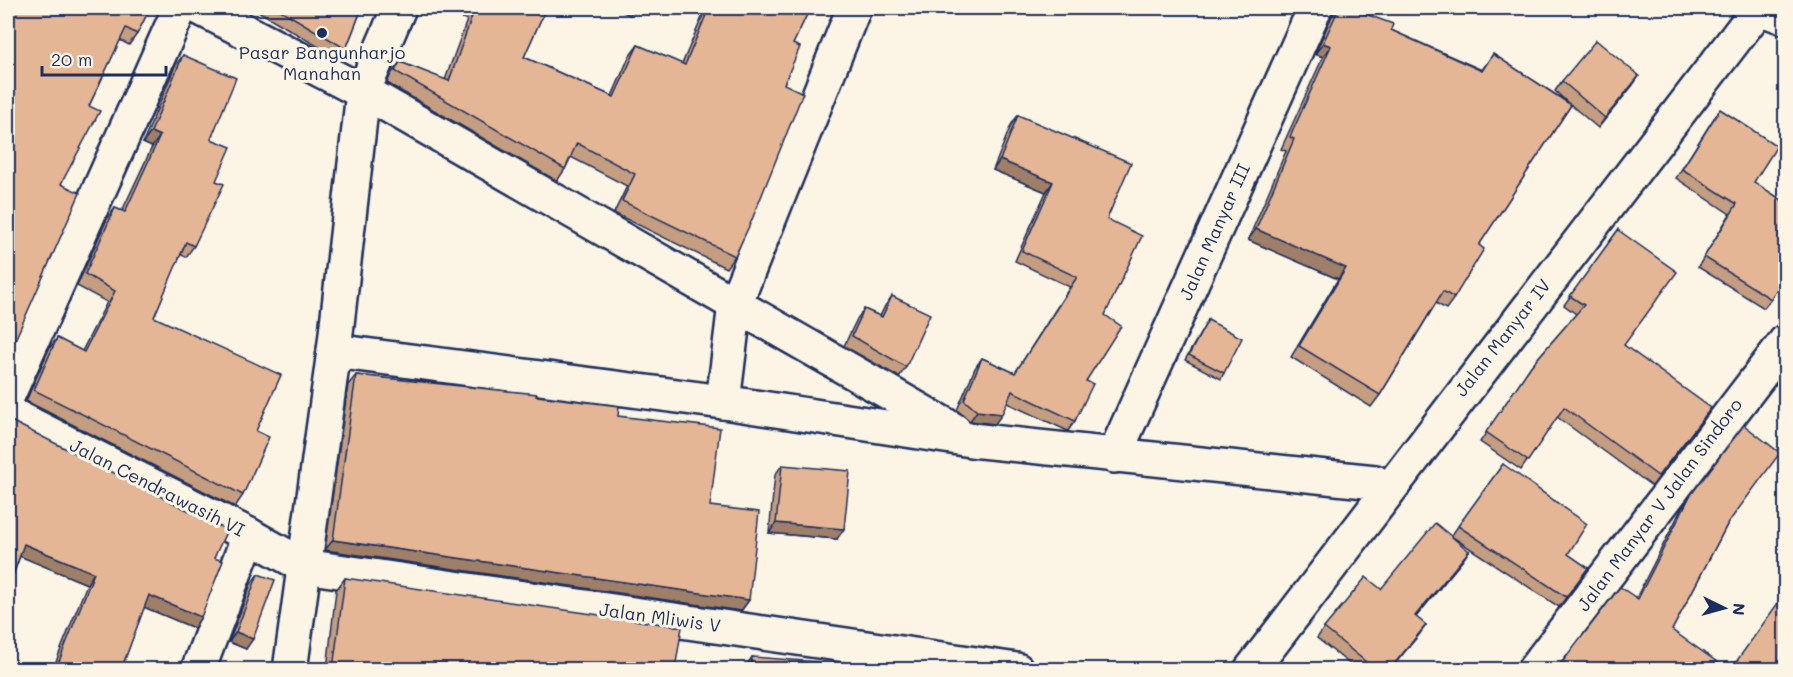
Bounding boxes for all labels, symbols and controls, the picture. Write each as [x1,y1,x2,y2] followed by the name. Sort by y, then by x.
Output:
[315,26,329,40] marker: Pasar Bangunharjo Manahan
[42,39,166,77] scale bar
[239,40,406,85] place label: Pasar Bangunharjo Manahan
[51,47,92,71] text: 20 m
[1173,159,1255,304] street label: Jalan Manyar III
[1449,274,1556,401] street label: Jalan Manyar IV
[1571,393,1747,616] street label: Jalan Manyar V Jalan Sindoro
[66,433,249,542] street label: Jalan Cendrawasih VI
[1694,578,1754,638] north arrow
[598,597,722,637] street label: Jalan Mliwis V
[1728,602,1750,616] text: N

